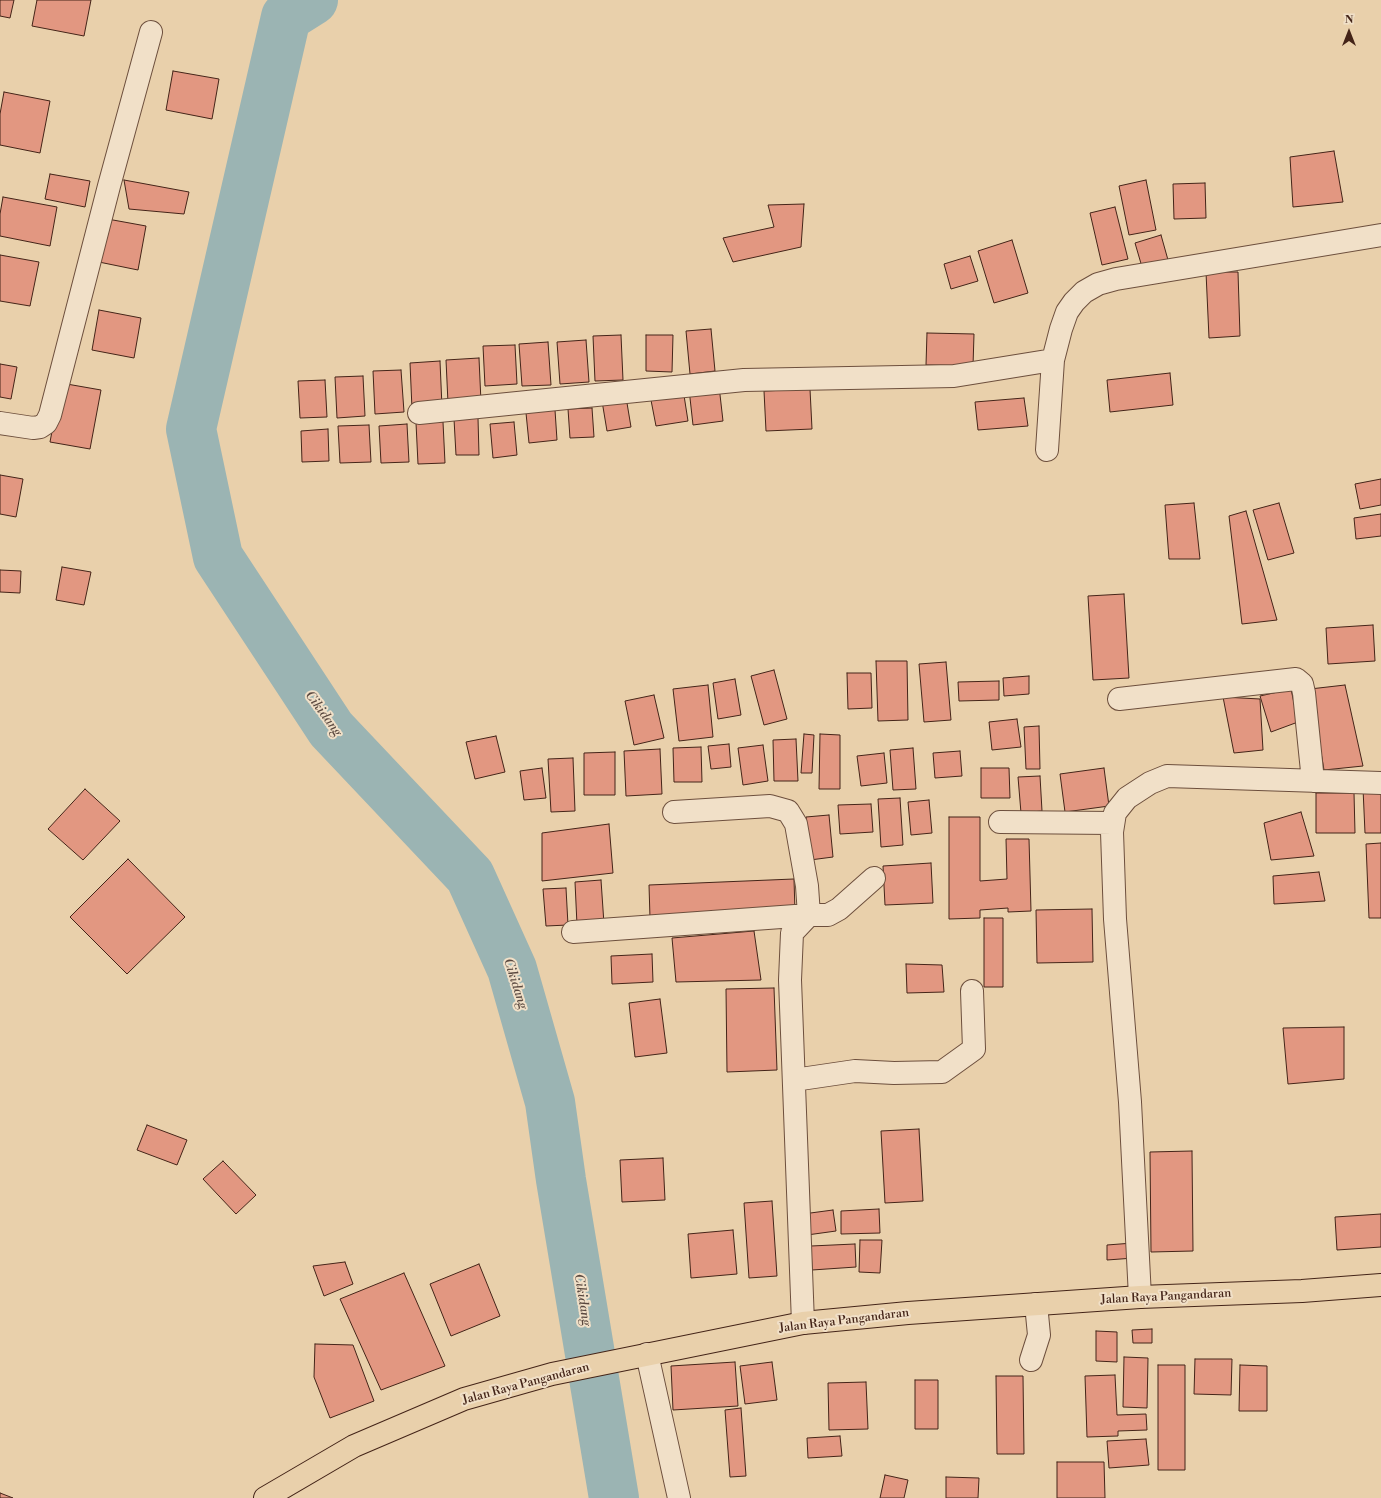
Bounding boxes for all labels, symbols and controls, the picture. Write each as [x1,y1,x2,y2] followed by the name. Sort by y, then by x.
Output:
[1329,12,1369,52] north arrow
[1345,13,1353,27] text: N
[301,688,345,740] water label: Cikidang
[499,957,531,1011] water label: Cikidang
[570,1273,594,1327] water label: Cikidang
[1100,1286,1232,1308] street label: Jalan Raya Pangandaran
[778,1306,910,1336] street label: Jalan Raya Pangandaran
[461,1360,591,1408] street label: Jalan Raya Pangandaran

